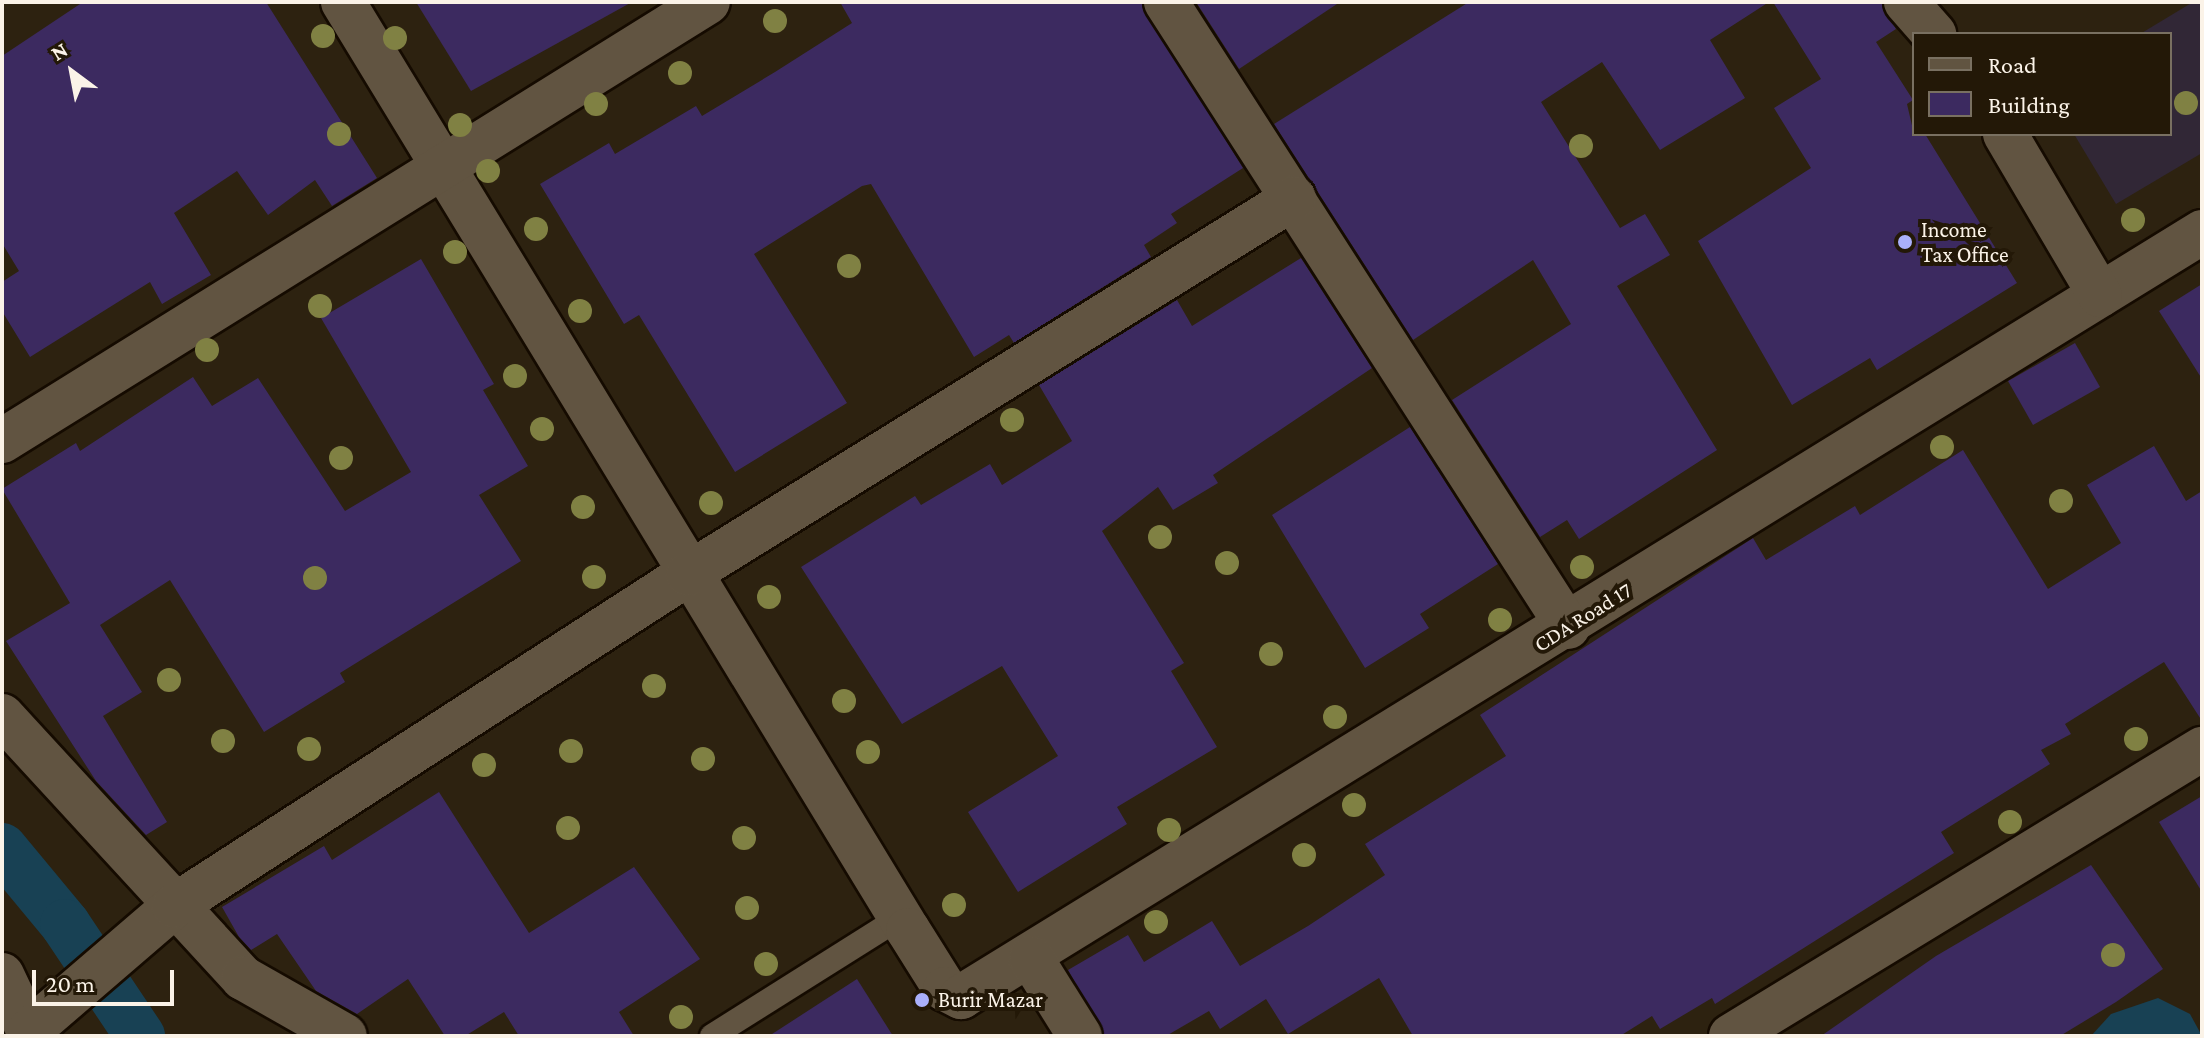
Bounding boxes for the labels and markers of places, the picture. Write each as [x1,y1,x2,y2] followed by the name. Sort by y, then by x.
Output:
[1921,216,2009,268] place label: Income Tax Office
[1896,233,1914,251] marker: Income Tax Office
[938,987,1043,1013] place label: Burir Mazar
[913,991,931,1009] marker: Burir Mazar

